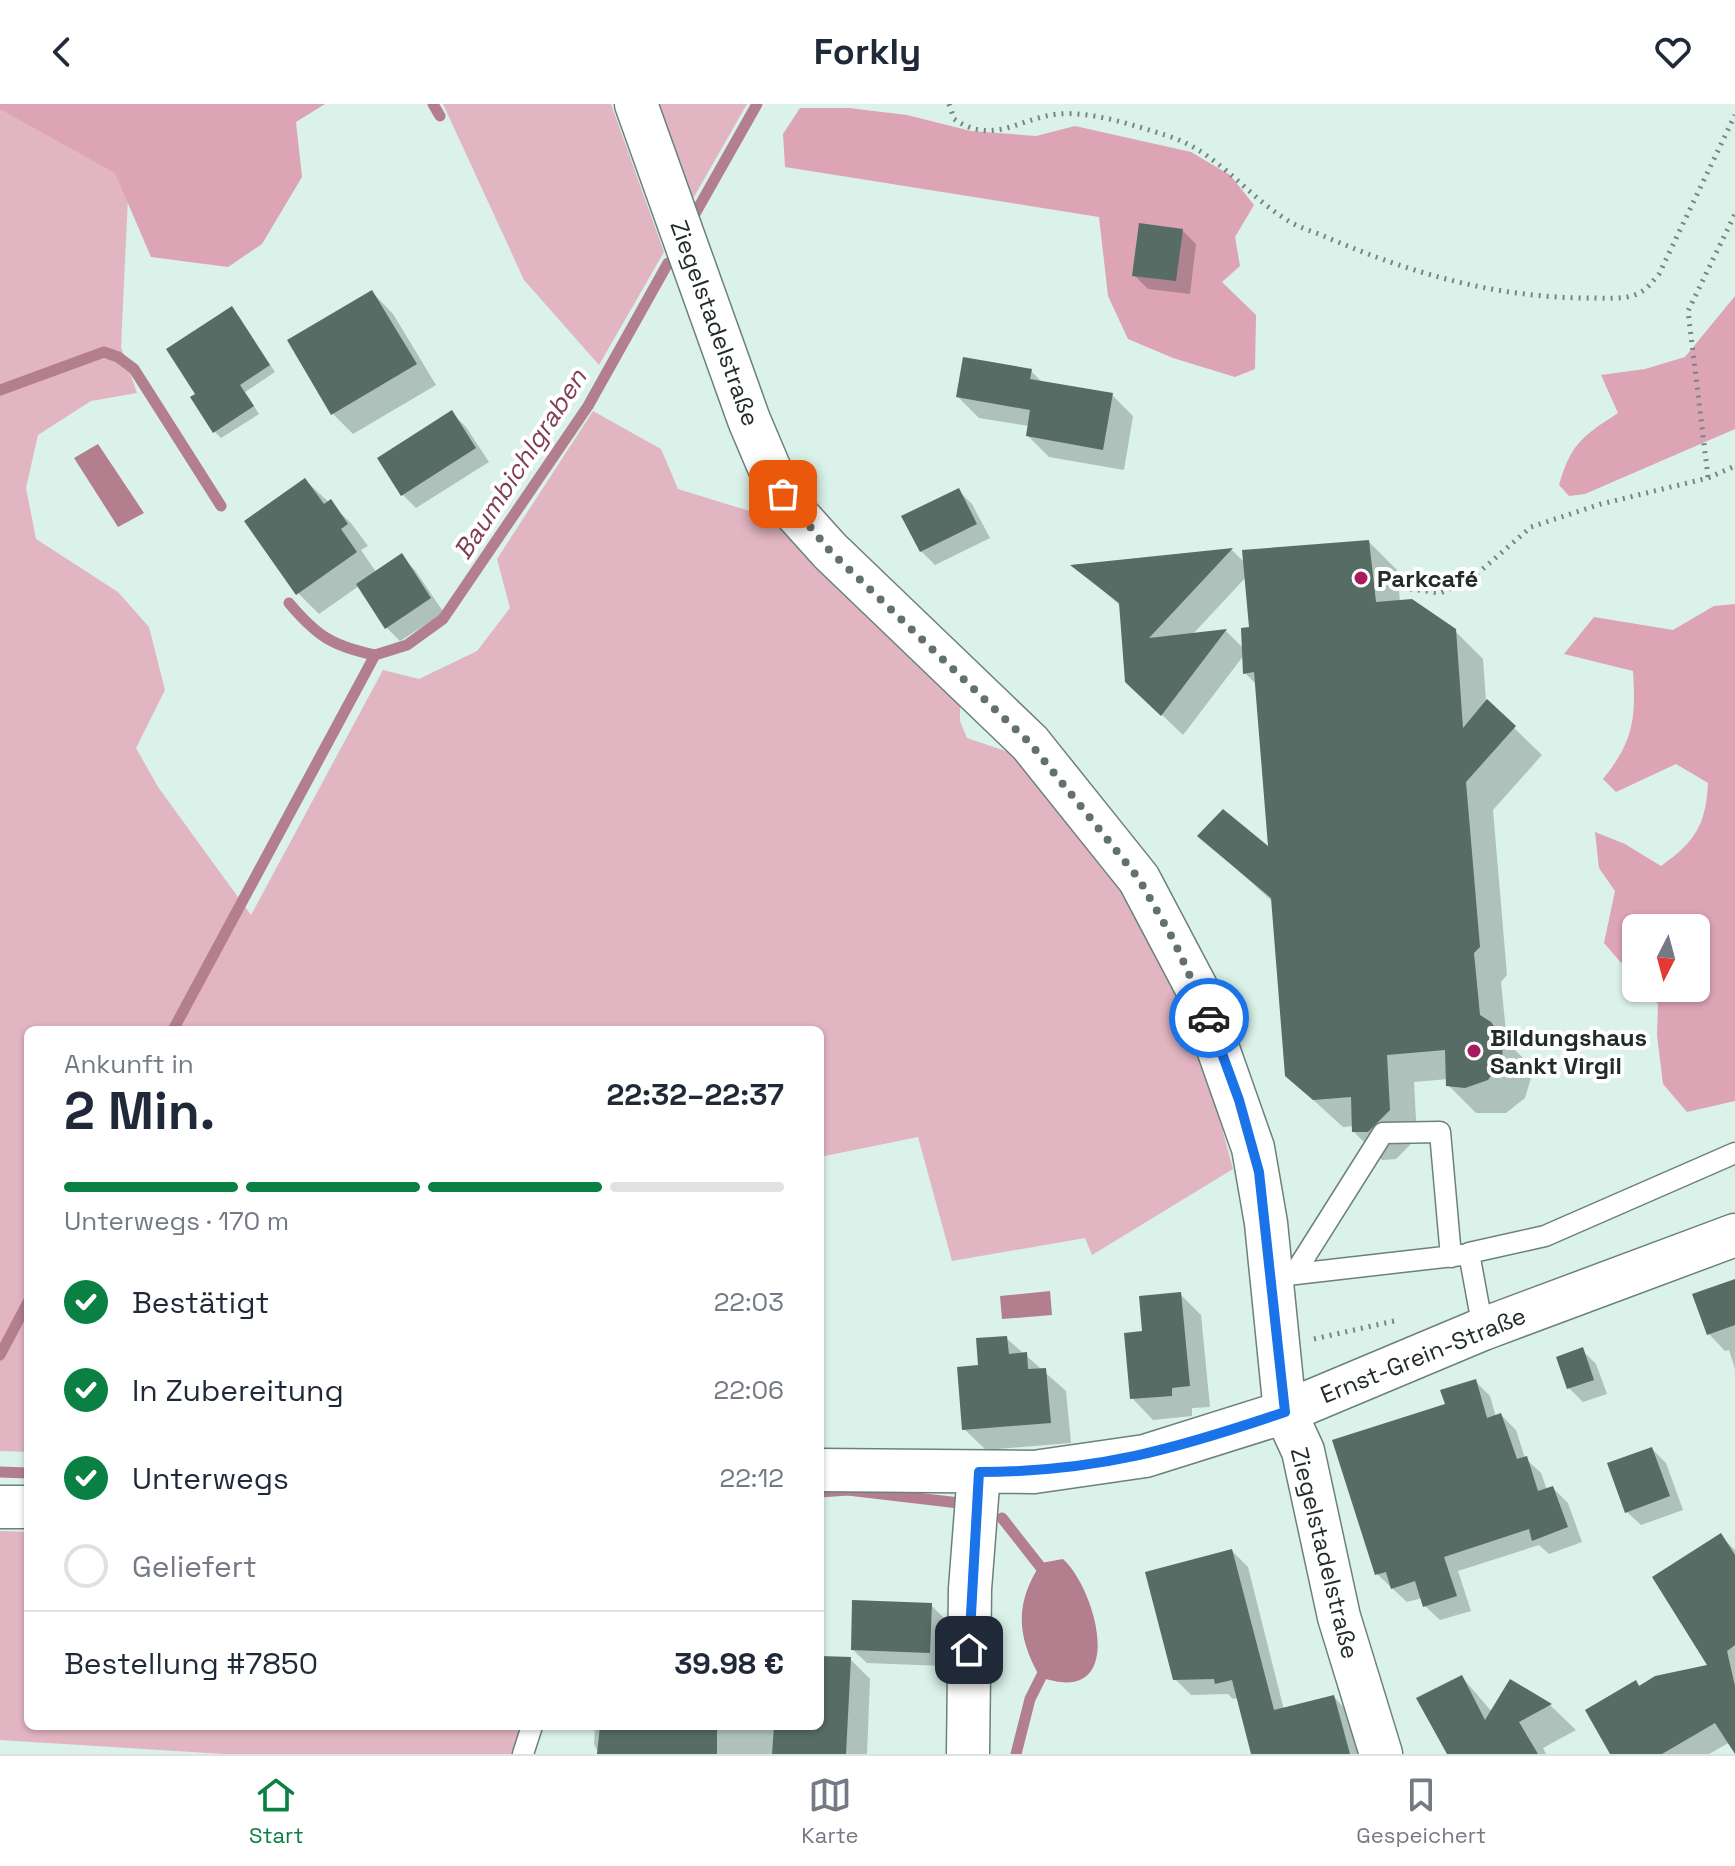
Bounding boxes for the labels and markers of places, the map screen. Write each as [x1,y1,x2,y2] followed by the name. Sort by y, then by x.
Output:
[749,460,817,528] pin
[1377,563,1478,594] place label: Parkcafé
[1352,569,1370,587] marker: Parkcafé
[1490,1022,1647,1081] place label: Bildungshaus Sankt Virgil
[1465,1042,1483,1060] marker: Bildungshaus Sankt Virgil
[935,1616,1003,1684] pin

